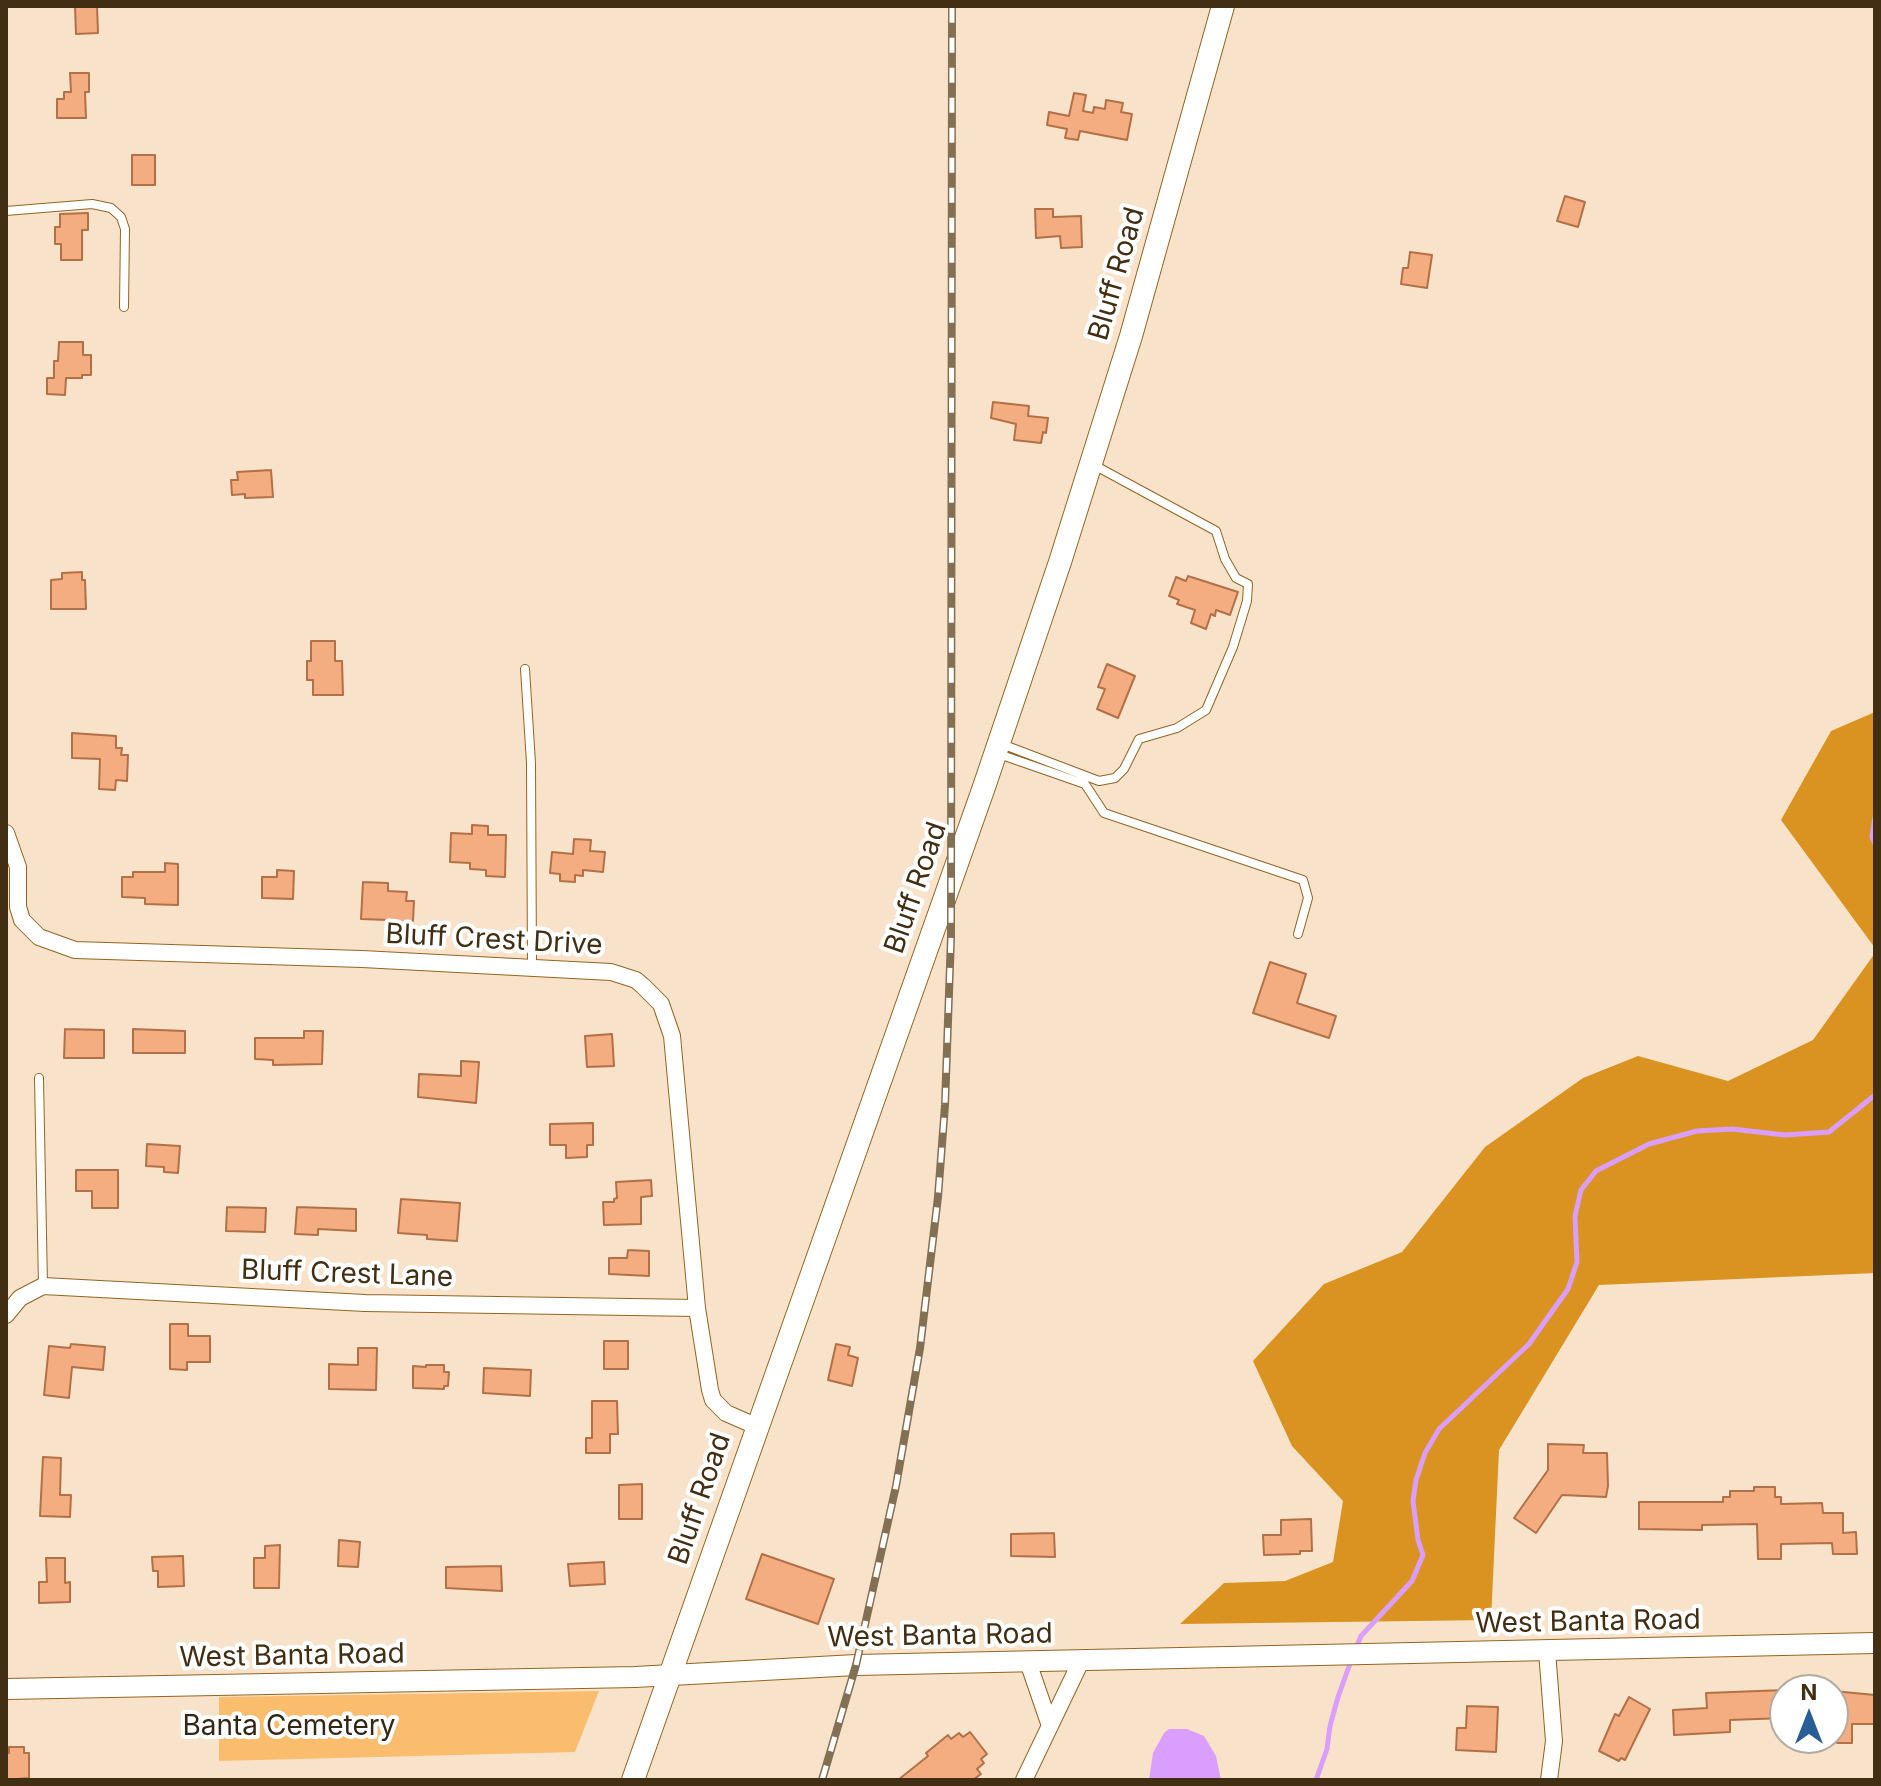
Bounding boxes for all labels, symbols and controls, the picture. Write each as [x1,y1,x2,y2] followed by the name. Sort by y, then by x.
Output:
[1082,204,1152,344] street label: Bluff Road
[878,818,954,958] street label: Bluff Road
[385,918,603,962] street label: Bluff Crest Drive
[240,1254,454,1294] street label: Bluff Crest Lane
[662,1429,738,1569] street label: Bluff Road
[1475,1603,1701,1641] street label: West Banta Road
[827,1617,1053,1655] street label: West Banta Road
[179,1637,405,1675] street label: West Banta Road
[1769,1674,1849,1754] north arrow
[1801,1679,1817,1705] text: N
[182,1710,396,1744] park label: Banta Cemetery

